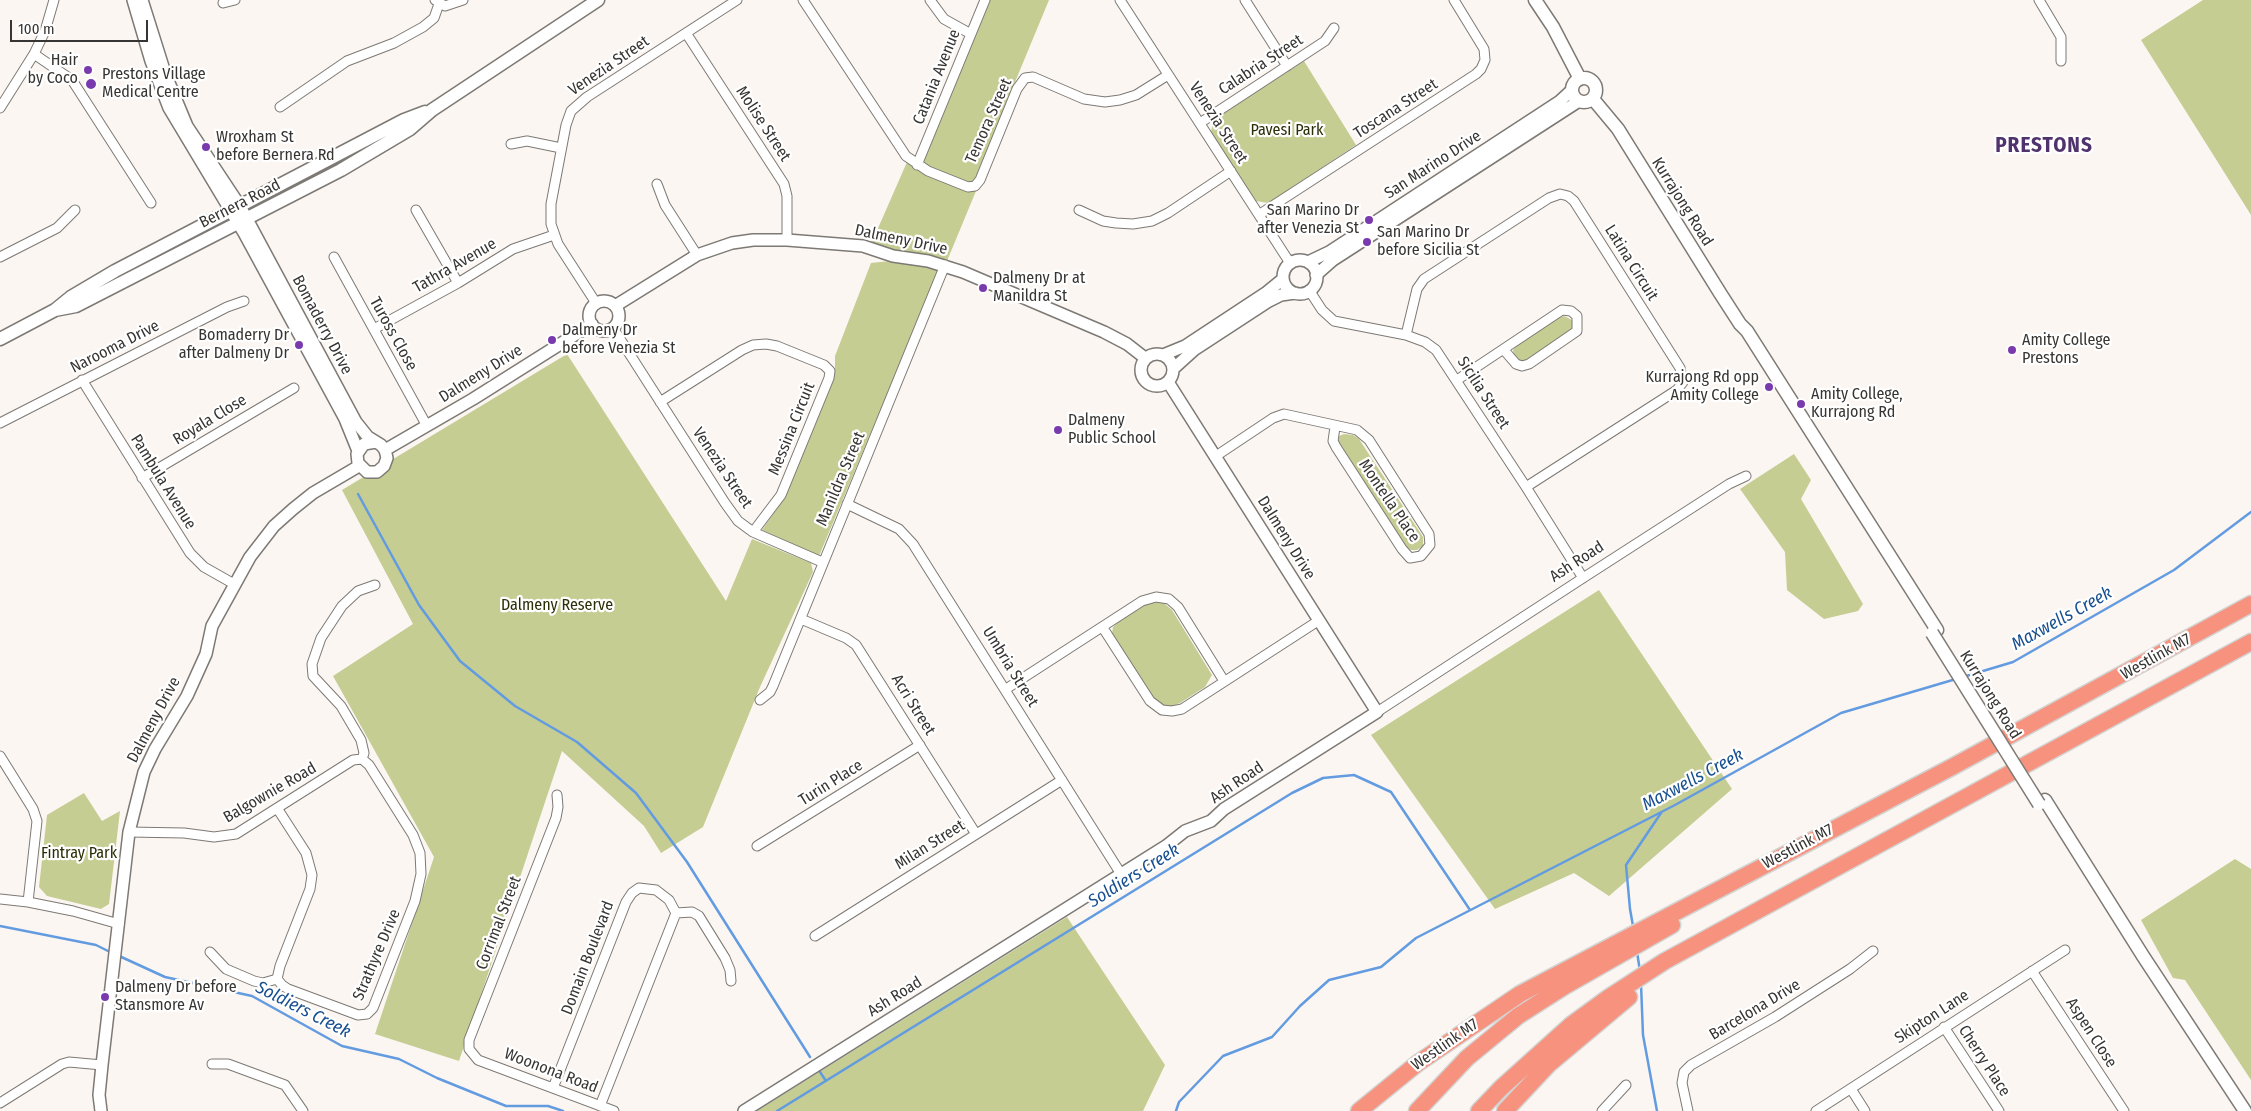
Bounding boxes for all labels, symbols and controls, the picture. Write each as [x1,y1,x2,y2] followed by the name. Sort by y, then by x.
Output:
[12,10,150,42] scale bar
[18,20,55,38] text: 100 m
[909,27,965,127] street label: Catania Avenue
[1215,31,1307,99] street label: Calabria Street
[565,32,653,100] street label: Venezia Street
[27,51,78,89] place label: Hair by Coco
[82,64,94,76] marker: Hair by Coco
[102,65,206,103] place label: Prestons Village Medical Centre
[962,75,1016,167] street label: Temora Street
[1351,75,1441,143] street label: Toscana Street
[84,77,98,91] marker: Prestons Village Medical Centre
[1185,79,1251,167] street label: Venezia Street
[732,83,794,165] street label: Molise Street
[1250,121,1324,141] park label: Pavesi Park
[1381,127,1485,203] street label: San Marino Drive
[216,128,335,166] place label: Wroxham St before Bernera Rd
[1994,133,2094,159] district label: PRESTONS
[200,141,212,153] marker: Wroxham St before Bernera Rd
[1647,154,1717,250] street label: Kurrajong Road
[196,175,284,233] street label: Bernera Road
[1257,201,1359,239] place label: San Marino Dr after Venezia St
[1363,214,1375,226] marker: San Marino Dr after Venezia St
[853,221,949,259] street label: Dalmeny Drive
[1600,222,1662,304] street label: Latina Circuit
[1377,223,1479,261] place label: San Marino Dr before Sicilia St
[410,234,500,298] street label: Tathra Avenue
[1361,236,1373,248] marker: San Marino Dr before Sicilia St
[993,269,1085,307] place label: Dalmeny Dr at Manildra St
[288,272,356,378] street label: Bomaderry Drive
[977,282,989,294] marker: Dalmeny Dr at Manildra St
[365,294,421,374] street label: Tuross Close
[67,316,163,378] street label: Narooma Drive
[562,321,675,359] place label: Dalmeny Dr before Venezia St
[179,326,289,364] place label: Bomaderry Dr after Dalmeny Dr
[2022,331,2110,369] place label: Amity College Prestons
[546,334,558,346] marker: Dalmeny Dr before Venezia St
[293,339,305,351] marker: Bomaderry Dr after Dalmeny Dr
[436,341,526,407] street label: Dalmeny Drive
[2006,344,2018,356] marker: Amity College Prestons
[1453,353,1513,433] street label: Sicilia Street
[1646,368,1759,406] place label: Kurrajong Rd opp Amity College
[765,380,819,478] street label: Messina Circuit
[1763,381,1775,393] marker: Kurrajong Rd opp Amity College
[1811,385,1903,423] place label: Amity College, Kurrajong Rd
[170,391,250,449] street label: Royala Close
[1795,398,1807,410] marker: Amity College, Kurrajong Rd
[1068,411,1156,449] place label: Dalmeny Public School
[688,424,756,512] street label: Venezia Street
[1052,424,1064,436] marker: Dalmeny Public School
[813,429,869,529] street label: Manildra Street
[126,431,200,533] street label: Pambula Avenue
[1354,456,1424,546] street label: Montella Place
[1253,493,1319,583] street label: Dalmeny Drive
[1546,537,1608,587] street label: Ash Road
[2008,582,2116,656] water label: Maxwells Creek
[501,596,613,616] park label: Dalmeny Reserve
[978,623,1042,711] street label: Umbria Street
[2118,630,2194,684] street label: Westlink M7
[1955,647,2025,743] street label: Kurrajong Road
[887,671,939,739] street label: Acri Street
[123,674,185,766] street label: Dalmeny Drive
[1639,744,1747,816] water label: Maxwells Creek
[796,756,866,810] street label: Turin Place
[1207,758,1267,808] street label: Ash Road
[220,759,320,827] street label: Balgownie Road
[891,816,969,874] street label: Milan Street
[1759,820,1837,874] street label: Westlink M7
[1084,839,1184,913] water label: Soldiers Creek
[41,844,117,864] park label: Fintray Park
[472,873,526,973] street label: Corrimal Street
[558,899,618,1017] street label: Domain Boulevard
[349,906,405,1004] street label: Strathyre Drive
[864,973,926,1021] street label: Ash Road
[1706,975,1804,1045] street label: Barcelona Drive
[252,977,354,1043] water label: Soldiers Creek
[115,978,237,1016] place label: Dalmeny Dr before Stansmore Av
[1891,986,1973,1048] street label: Skipton Lane
[99,991,111,1003] marker: Dalmeny Dr before Stansmore Av
[2061,995,2121,1071] street label: Aspen Close
[1408,1015,1482,1075] street label: Westlink M7
[1954,1022,2014,1100] street label: Cherry Place
[501,1044,601,1098] street label: Woonona Road

